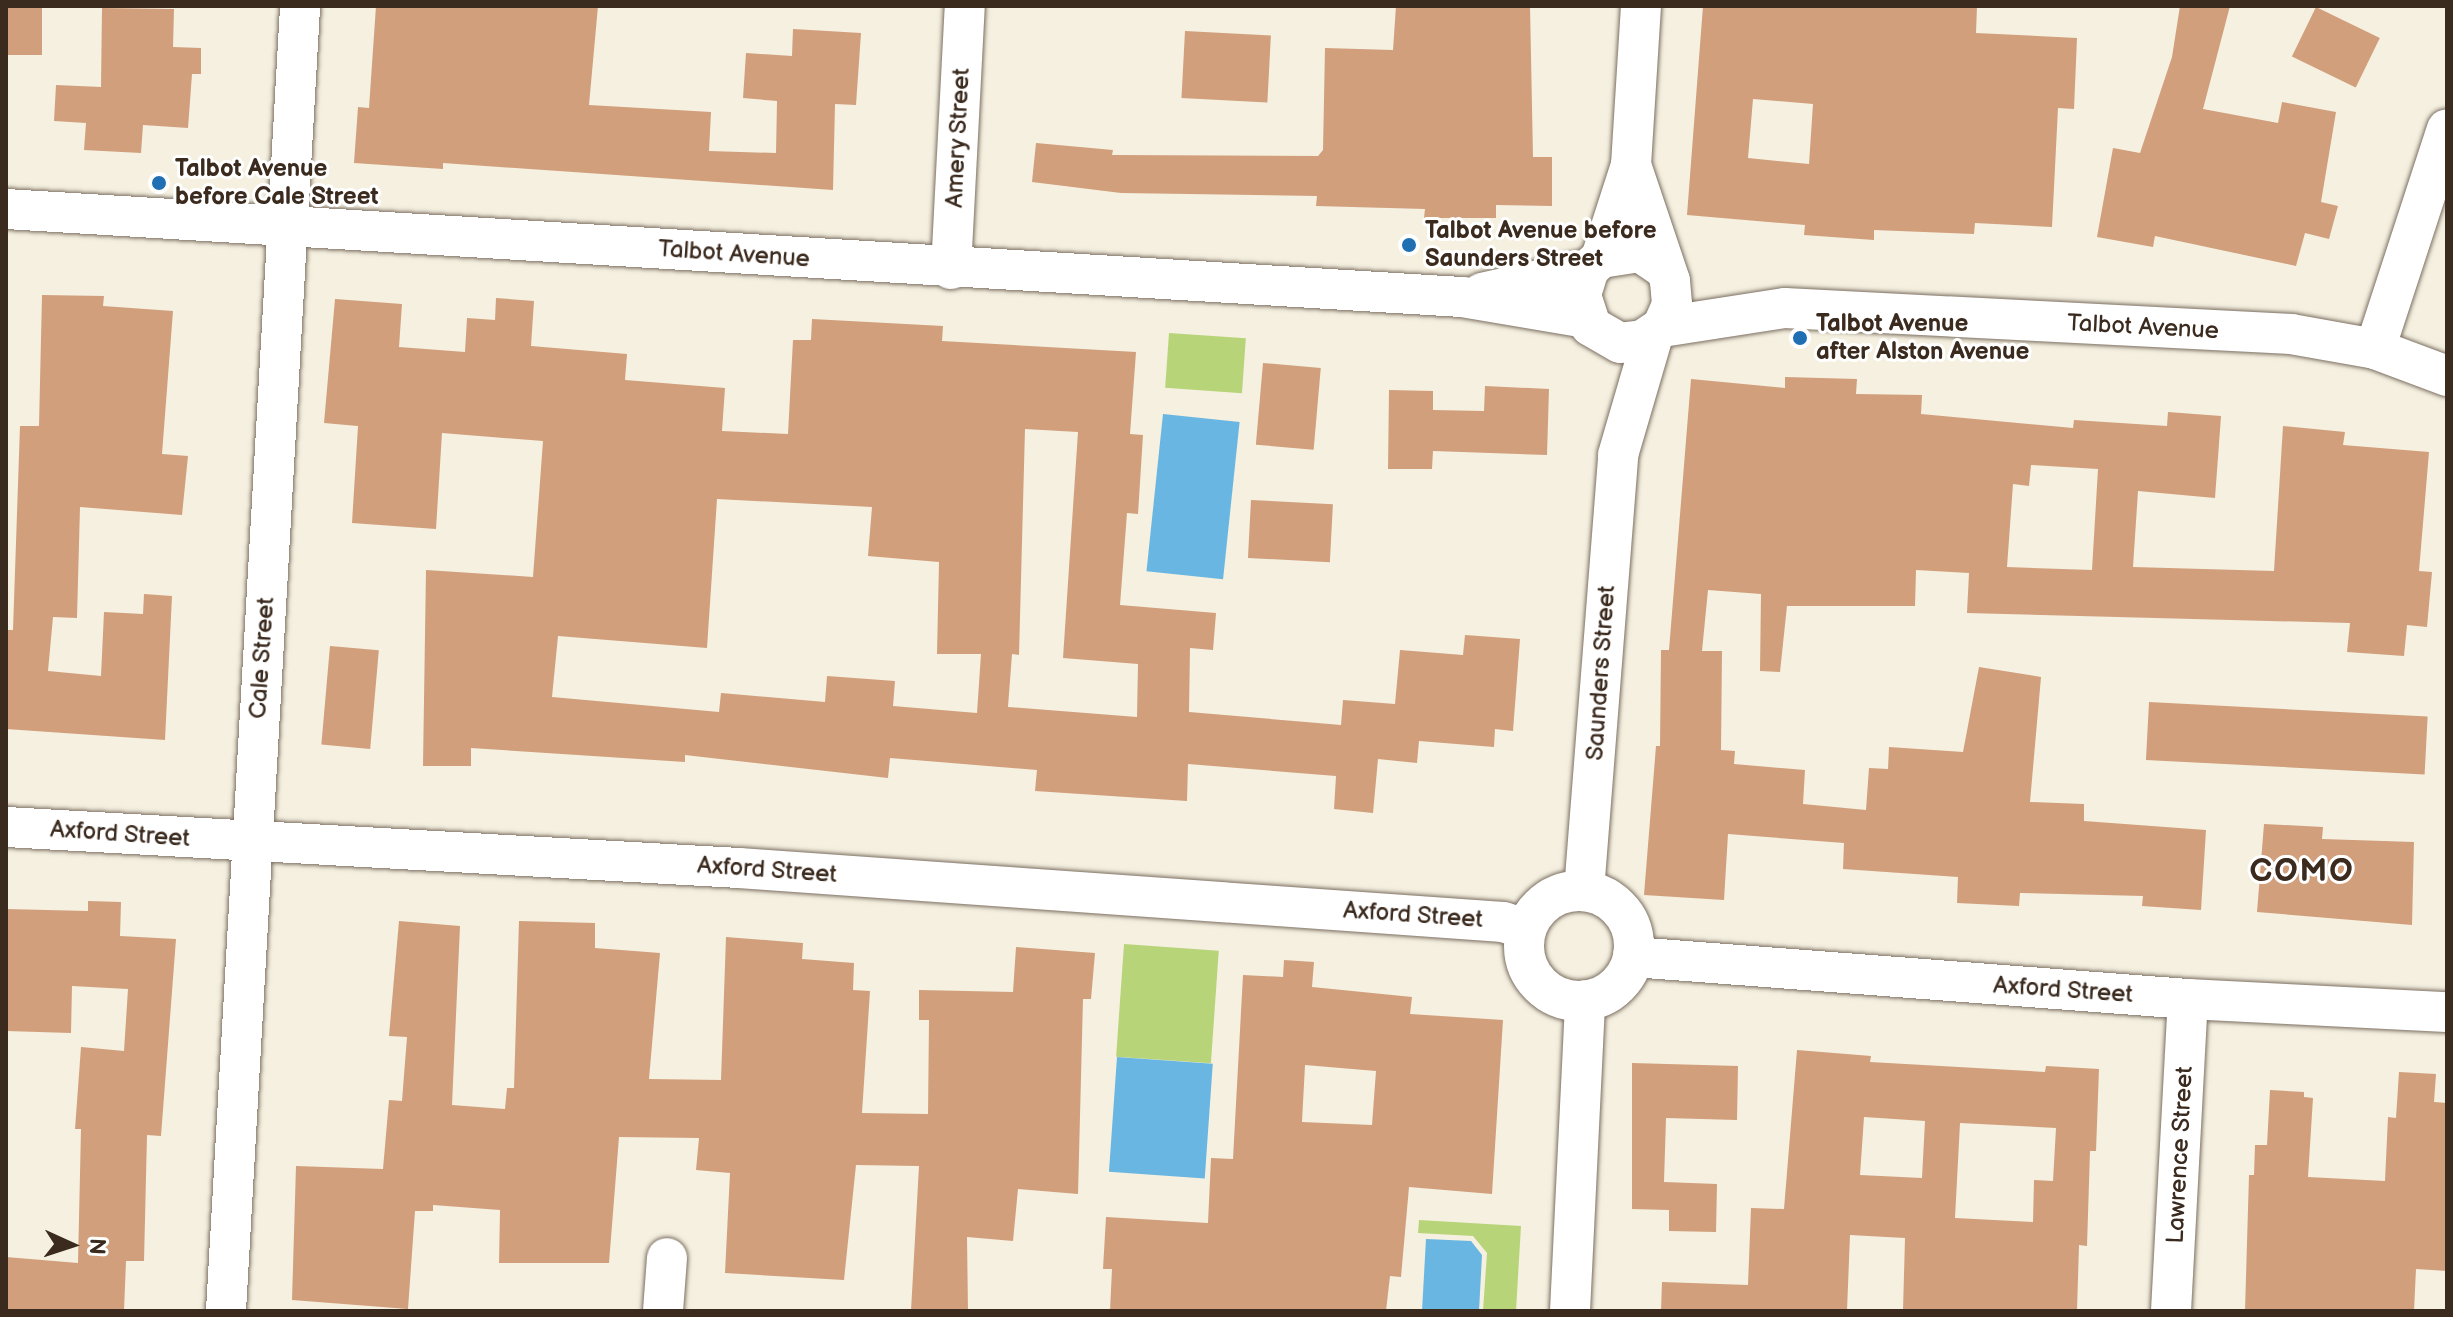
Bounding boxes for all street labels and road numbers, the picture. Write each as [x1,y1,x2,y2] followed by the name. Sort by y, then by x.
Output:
[940,66,976,210] street label: Amery Street
[657,234,811,274] street label: Talbot Avenue
[2066,309,2220,345] street label: Talbot Avenue
[1580,584,1622,762] street label: Saunders Street
[243,596,281,720] street label: Cale Street
[49,815,191,853] street label: Axford Street
[696,851,838,889] street label: Axford Street
[1342,896,1484,934] street label: Axford Street
[1992,971,2134,1009] street label: Axford Street
[2161,1065,2199,1245] street label: Lawrence Street

